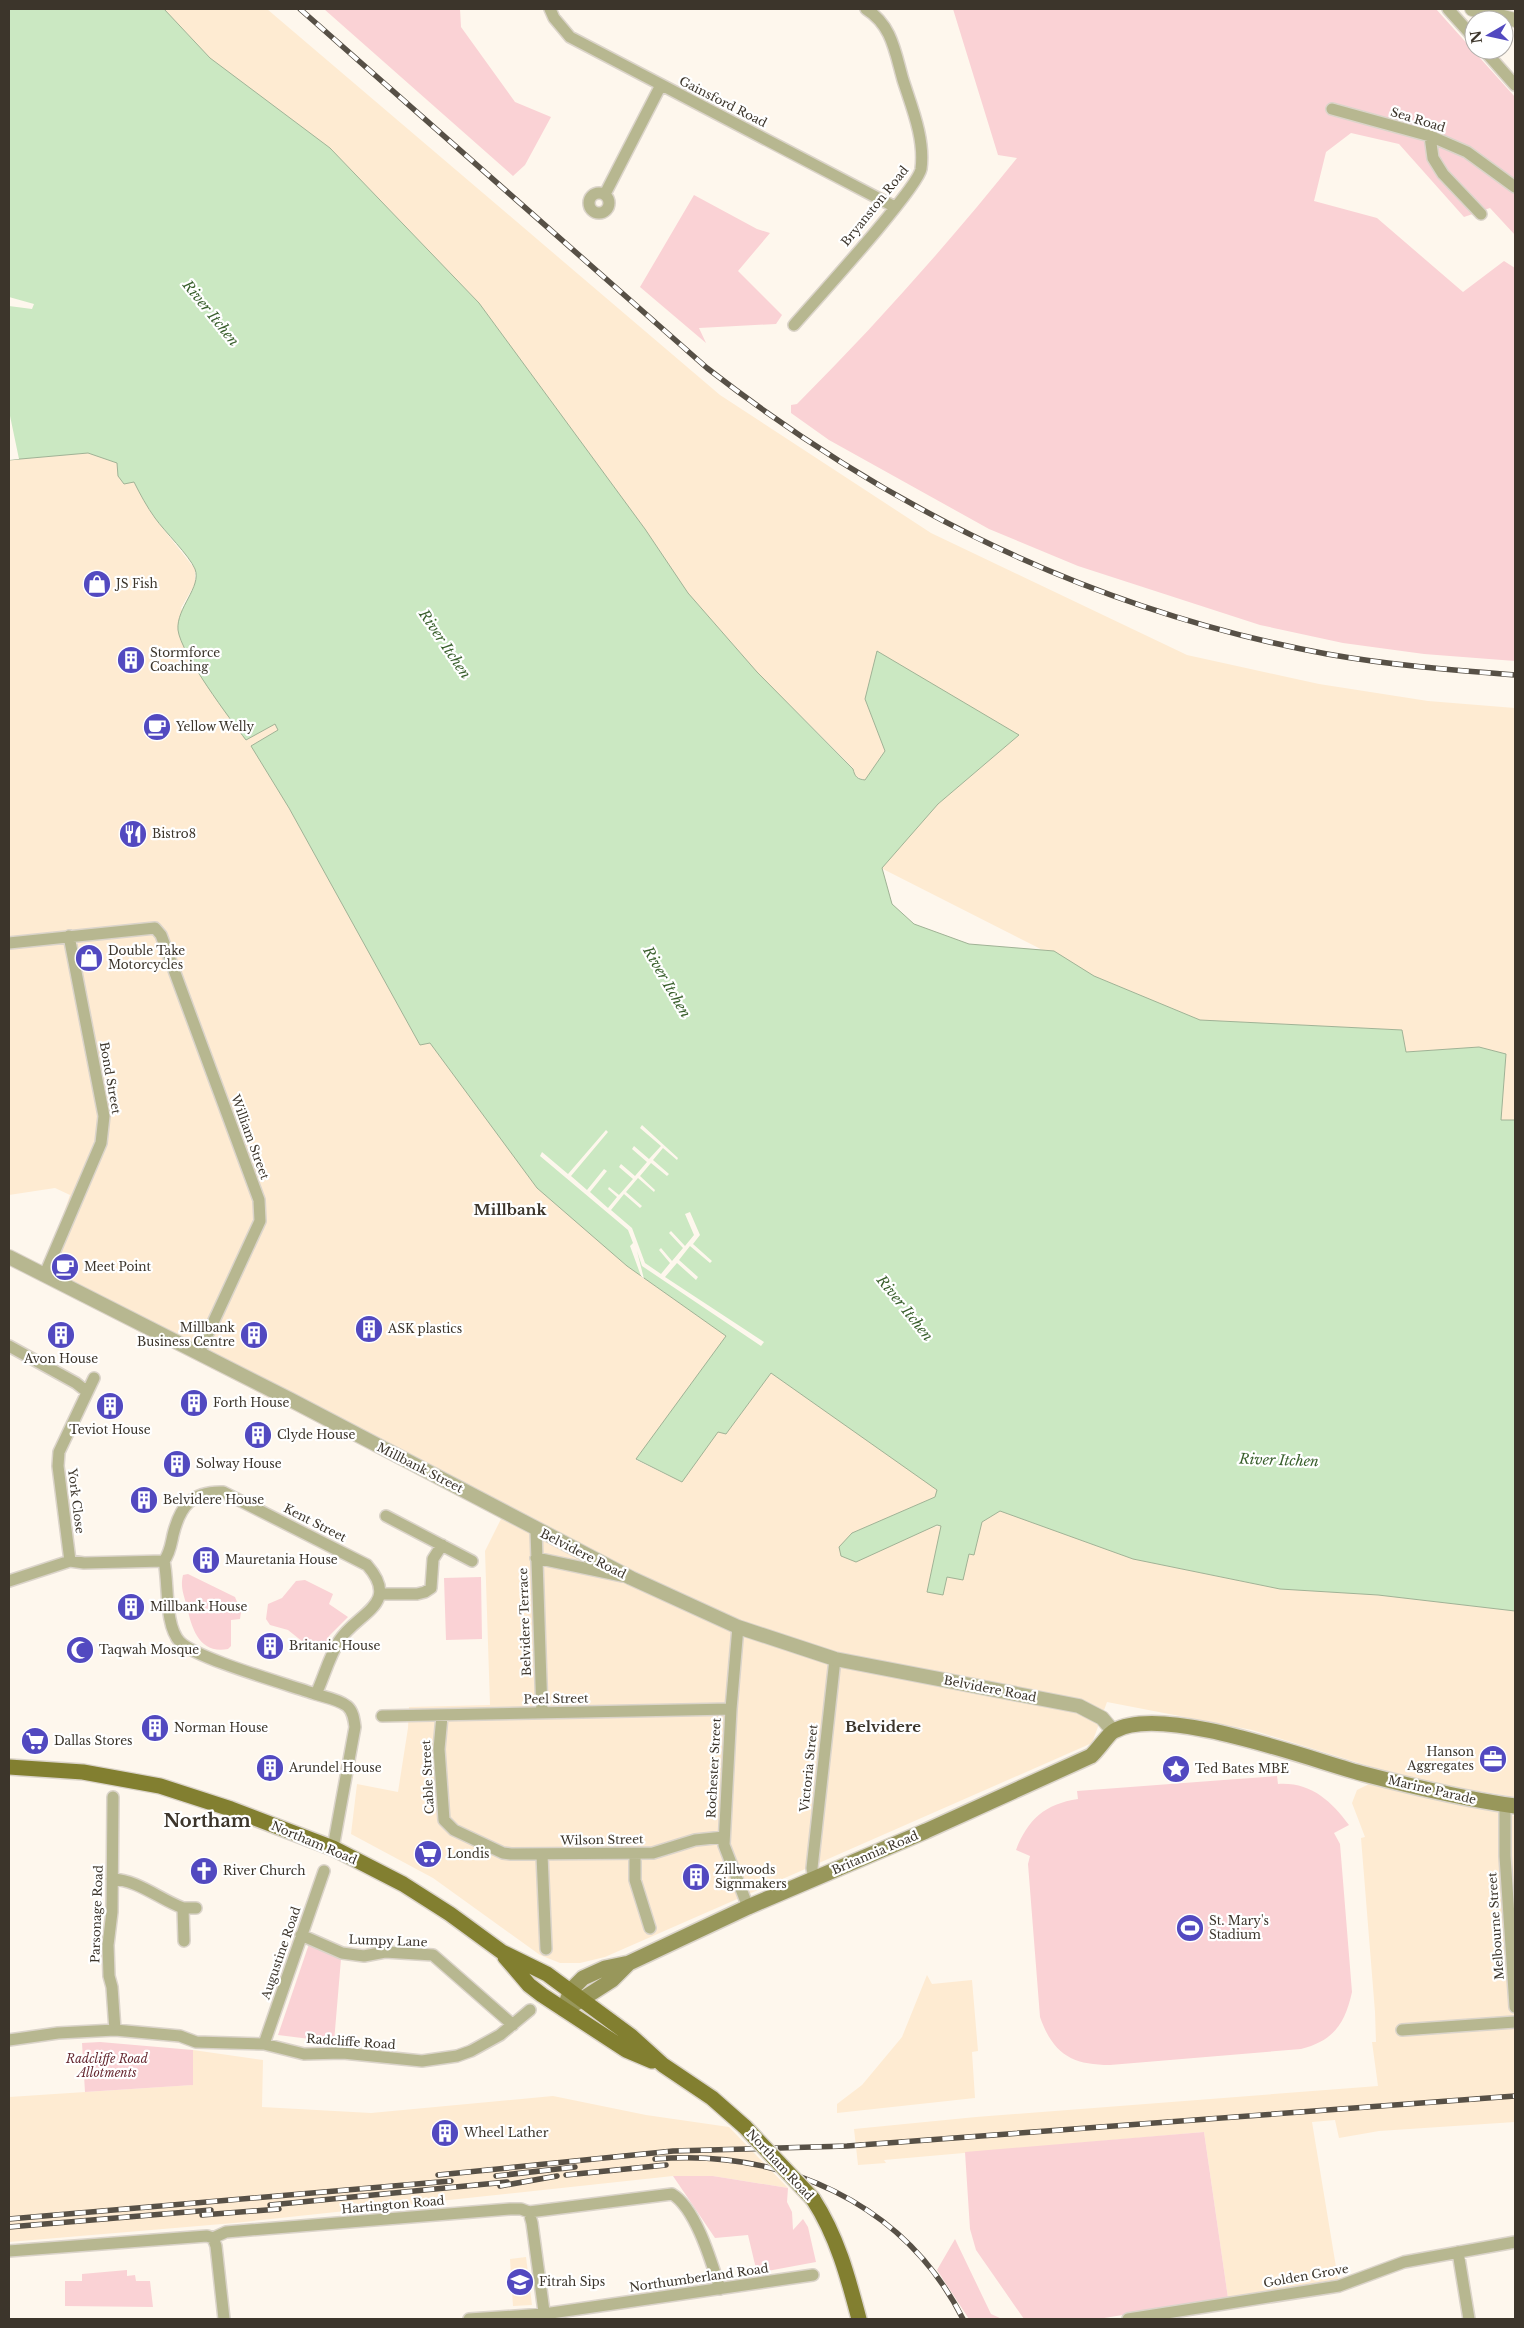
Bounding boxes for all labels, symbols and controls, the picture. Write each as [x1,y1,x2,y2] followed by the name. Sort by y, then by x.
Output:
[1464,10,1514,60] north arrow
[1466,29,1486,45] text: N
[677,73,770,130] street label: Gainsford Road
[1389,104,1447,135] street label: Sea Road
[838,163,912,249] street label: Bryanston Road
[178,276,243,350] water label: River Itchen
[82,569,112,599] shop icon: JS Fish
[114,576,158,591] place label: JS Fish
[415,605,475,682] water label: River Itchen
[116,645,146,675] building icon: Stormforce Coaching
[150,645,220,674] place label: Stormforce Coaching
[142,712,172,742] cafe icon: Yellow Welly
[175,719,255,734] place label: Yellow Welly
[118,819,148,849] restaurant icon: Bistro8
[152,826,196,841] place label: Bistro8
[639,942,695,1021] water label: River Itchen
[74,943,104,973] shop icon: Double Take Motorcycles
[108,943,185,972] place label: Double Take Motorcycles
[97,1041,124,1116] street label: Bond Street
[228,1091,273,1182] street label: William Street
[474,1200,547,1219] district label: Millbank
[50,1252,80,1282] cafe icon: Meet Point
[84,1259,152,1274] place label: Meet Point
[872,1271,937,1345] water label: River Itchen
[354,1314,384,1344] building icon: ASK plastics
[46,1320,76,1350] building icon: Avon House
[137,1320,236,1349] place label: Millbank Business Centre
[239,1320,269,1350] building icon: Millbank Business Centre
[387,1321,462,1336] place label: ASK plastics
[23,1351,98,1366] place label: Avon House
[179,1388,209,1418] building icon: Forth House
[95,1391,125,1421] building icon: Teviot House
[213,1395,289,1410] place label: Forth House
[243,1420,273,1450] building icon: Clyde House
[69,1422,151,1437] place label: Teviot House
[277,1427,355,1442] place label: Clyde House
[375,1439,466,1496] street label: Millbank Street
[162,1449,192,1479] building icon: Solway House
[1238,1450,1319,1470] water label: River Itchen
[196,1456,282,1471] place label: Solway House
[65,1467,88,1534] street label: York Close
[129,1485,159,1515] building icon: Belvidere House
[163,1492,264,1507] place label: Belvidere House
[281,1500,349,1545] street label: Kent Street
[538,1525,629,1582] street label: Belvidere Road
[191,1545,221,1575] building icon: Mauretania House
[225,1552,338,1567] place label: Mauretania House
[515,1567,534,1676] street label: Belvidere Terrace
[116,1592,146,1622] building icon: Millbank House
[150,1599,248,1614] place label: Millbank House
[255,1631,285,1661] building icon: Britanic House
[65,1635,95,1665] mosque icon: Taqwah Mosque
[289,1638,381,1653] place label: Britanic House
[99,1642,199,1657] place label: Taqwah Mosque
[942,1672,1038,1705] street label: Belvidere Road
[523,1690,589,1707] street label: Peel Street
[140,1713,170,1743] building icon: Norman House
[703,1717,724,1819] street label: Rochester Street
[845,1717,921,1736] district label: Belvidere
[174,1720,268,1735] place label: Norman House
[796,1723,821,1814] street label: Victoria Street
[20,1726,50,1756] supermarket icon: Dallas Stores
[54,1733,133,1748] place label: Dallas Stores
[418,1739,437,1815] street label: Cable Street
[1406,1744,1474,1773] place label: Hanson Aggregates
[1478,1744,1508,1774] office icon: Hanson Aggregates
[255,1753,285,1783] building icon: Arundel House
[1161,1754,1191,1784] place icon: Ted Bates MBE
[288,1760,382,1775] place label: Arundel House
[1195,1761,1289,1776] place label: Ted Bates MBE
[1386,1772,1478,1807] street label: Marine Parade
[163,1810,251,1832] district label: Northam
[269,1818,359,1867] street label: Northam Road
[829,1828,920,1878] street label: Britannia Road
[559,1831,644,1848] street label: Wilson Street
[413,1839,443,1869] supermarket icon: Londis
[447,1846,489,1861] place label: Londis
[189,1856,219,1886] church icon: River Church
[681,1862,711,1892] building icon: Zillwoods Signmakers
[715,1862,787,1891] place label: Zillwoods Signmakers
[223,1863,305,1878] place label: River Church
[87,1865,106,1963] street label: Parsonage Road
[1484,1871,1507,1980] street label: Melbourne Street
[257,1905,303,2002] street label: Augustine Road
[1175,1913,1205,1943] sports icon: St. Mary's Stadium
[1209,1913,1269,1942] place label: St. Mary's Stadium
[348,1932,428,1949] street label: Lumpy Lane
[306,2031,396,2052] street label: Radcliffe Road
[65,2051,149,2080] park label: Radcliffe Road Allotments
[430,2118,460,2148] building icon: Wheel Lather
[463,2125,549,2140] place label: Wheel Lather
[744,2126,817,2203] street label: Northam Road
[341,2193,445,2216] street label: Hartington Road
[628,2260,770,2295] street label: Northumberland Road
[1262,2261,1350,2290] street label: Golden Grove
[505,2267,535,2297] school or university icon: Fitrah Sips
[539,2274,605,2289] place label: Fitrah Sips

